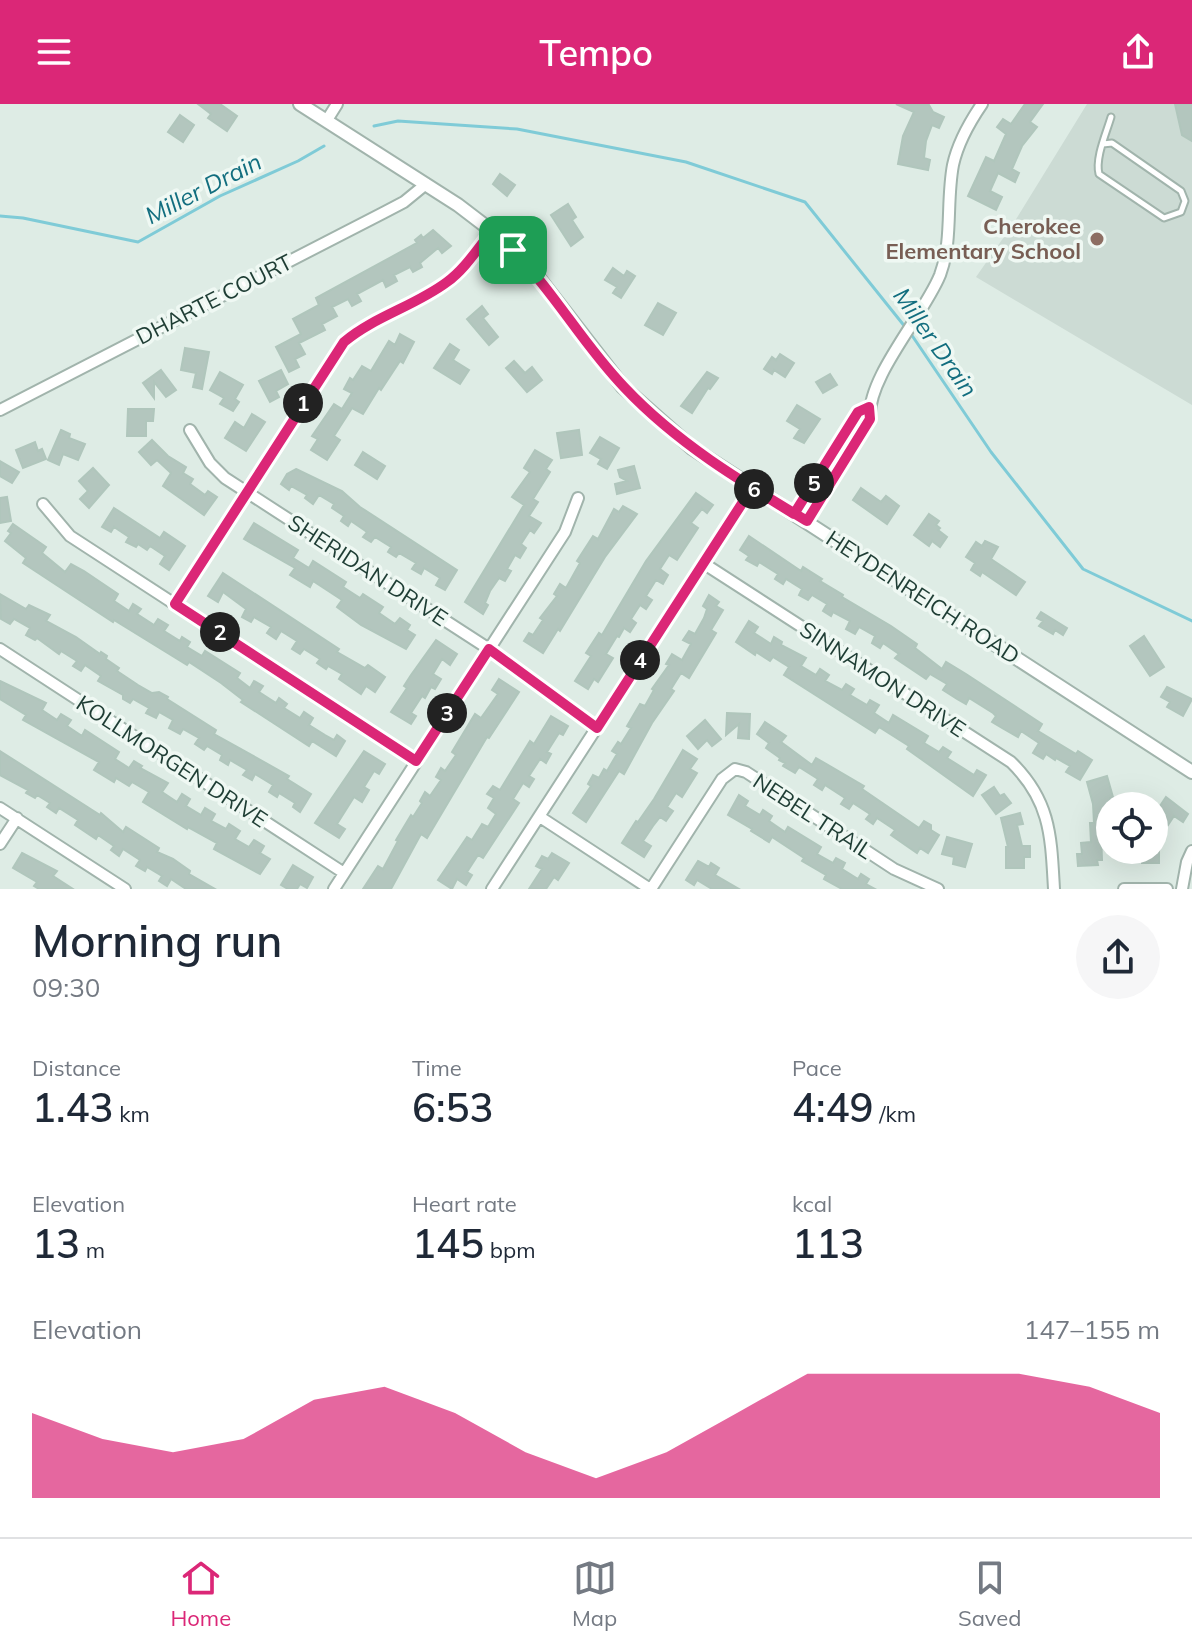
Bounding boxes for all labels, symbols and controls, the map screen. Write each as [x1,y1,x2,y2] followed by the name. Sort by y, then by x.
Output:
[32,30,76,74] icon: menu
[539,30,653,75] text: Tempo
[1116,30,1160,74] icon: share
[140,146,266,230] water label: Miller Drain
[885,212,1081,265] place label: Cherokee Elementary School
[479,216,547,284] pin
[491,228,535,272] icon: arrive
[1088,230,1106,248] marker: Cherokee Elementary School
[131,248,297,350] street label: DHARTE COURT
[887,282,985,402] water label: Miller Drain
[283,383,323,423] pin: 1
[296,389,310,417] text: 1
[794,463,834,503] pin: 5
[734,469,774,509] pin: 6
[807,469,821,497] text: 5
[747,475,761,503] text: 6
[283,508,453,632] street label: SHERIDAN DRIVE
[821,524,1025,670] street label: HEYDENREICH ROAD
[200,612,240,652] pin: 2
[795,615,971,743] street label: SINNAMON DRIVE
[213,618,227,646] text: 2
[620,640,660,680] pin: 4
[633,646,647,674] text: 4
[71,689,273,833] street label: KOLLMORGEN DRIVE
[427,693,467,733] pin: 3
[440,699,454,727] text: 3
[748,767,878,865] street label: NEBEL TRAIL
[1096,792,1168,864] map controls
[1096,792,1168,864] button: locate
[32,913,282,968] text: Morning run
[1076,915,1160,999] button: share
[32,971,100,1004] text: 09:30
[32,1054,121,1082] text: Distance
[412,1054,462,1082] text: Time
[792,1054,842,1082] text: Pace
[32,1082,113,1132] text: 1.43
[412,1082,493,1132] text: 6:53
[792,1082,873,1132] text: 4:49
[113,1100,150,1128] text: km
[873,1100,916,1128] text: /km
[32,1190,125,1218] text: Elevation
[412,1190,517,1218] text: Heart rate
[792,1190,832,1218] text: kcal
[32,1218,80,1268] text: 13
[412,1218,484,1268] text: 145
[792,1218,864,1268] text: 113
[80,1236,105,1264] text: m
[484,1236,535,1264] text: bpm
[32,1313,142,1346] text: Elevation
[1024,1313,1160,1346] text: 147–155 m
[170,1556,231,1632] tab: Home
[572,1556,617,1632] tab: Map
[958,1556,1022,1632] tab: Saved

